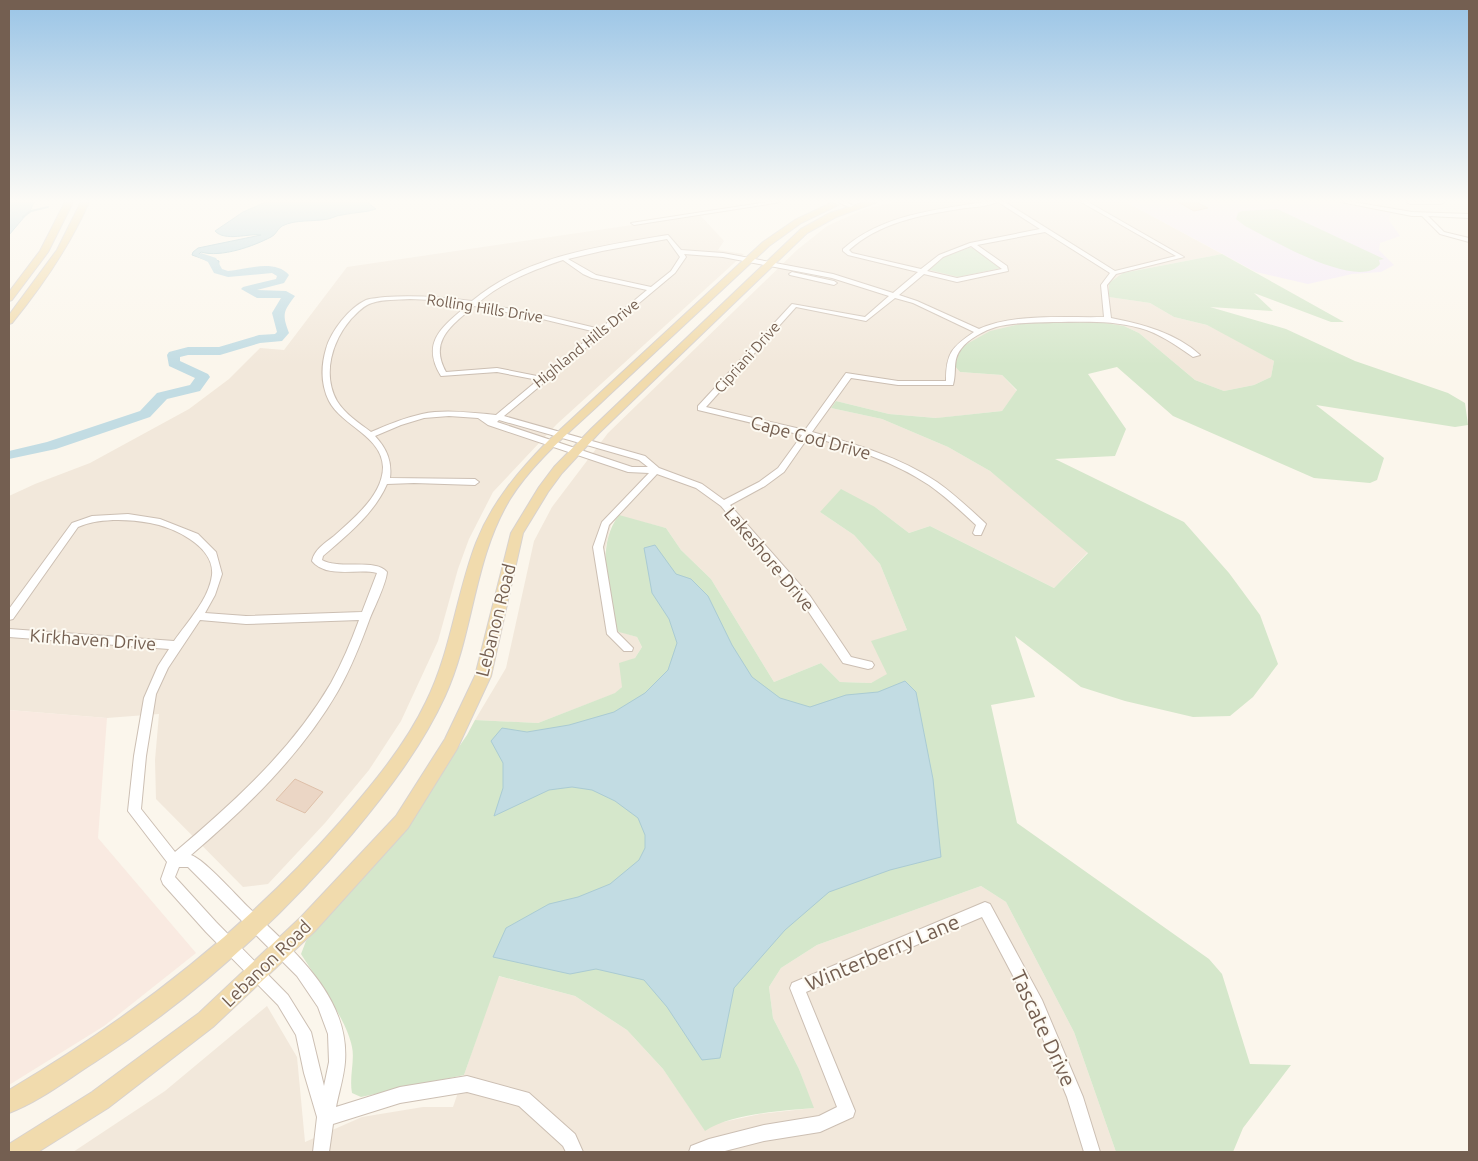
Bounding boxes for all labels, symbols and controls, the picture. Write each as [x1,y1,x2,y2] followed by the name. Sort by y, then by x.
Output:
[426,290,544,326] street label: Rolling Hills Drive
[530,295,642,391] street label: Highland Hills Drive
[711,318,783,396] street label: Cipriani Drive
[749,411,873,463] street label: Cape Cod Drive
[721,503,819,615] street label: Lakeshore Drive
[471,562,519,678] street label: Lebanon Road
[29,625,157,653] street label: Kirkhaven Drive
[801,909,963,995] street label: Winterberry Lane
[217,916,315,1010] street label: Lebanon Road
[1007,966,1081,1090] street label: Tascate Drive

